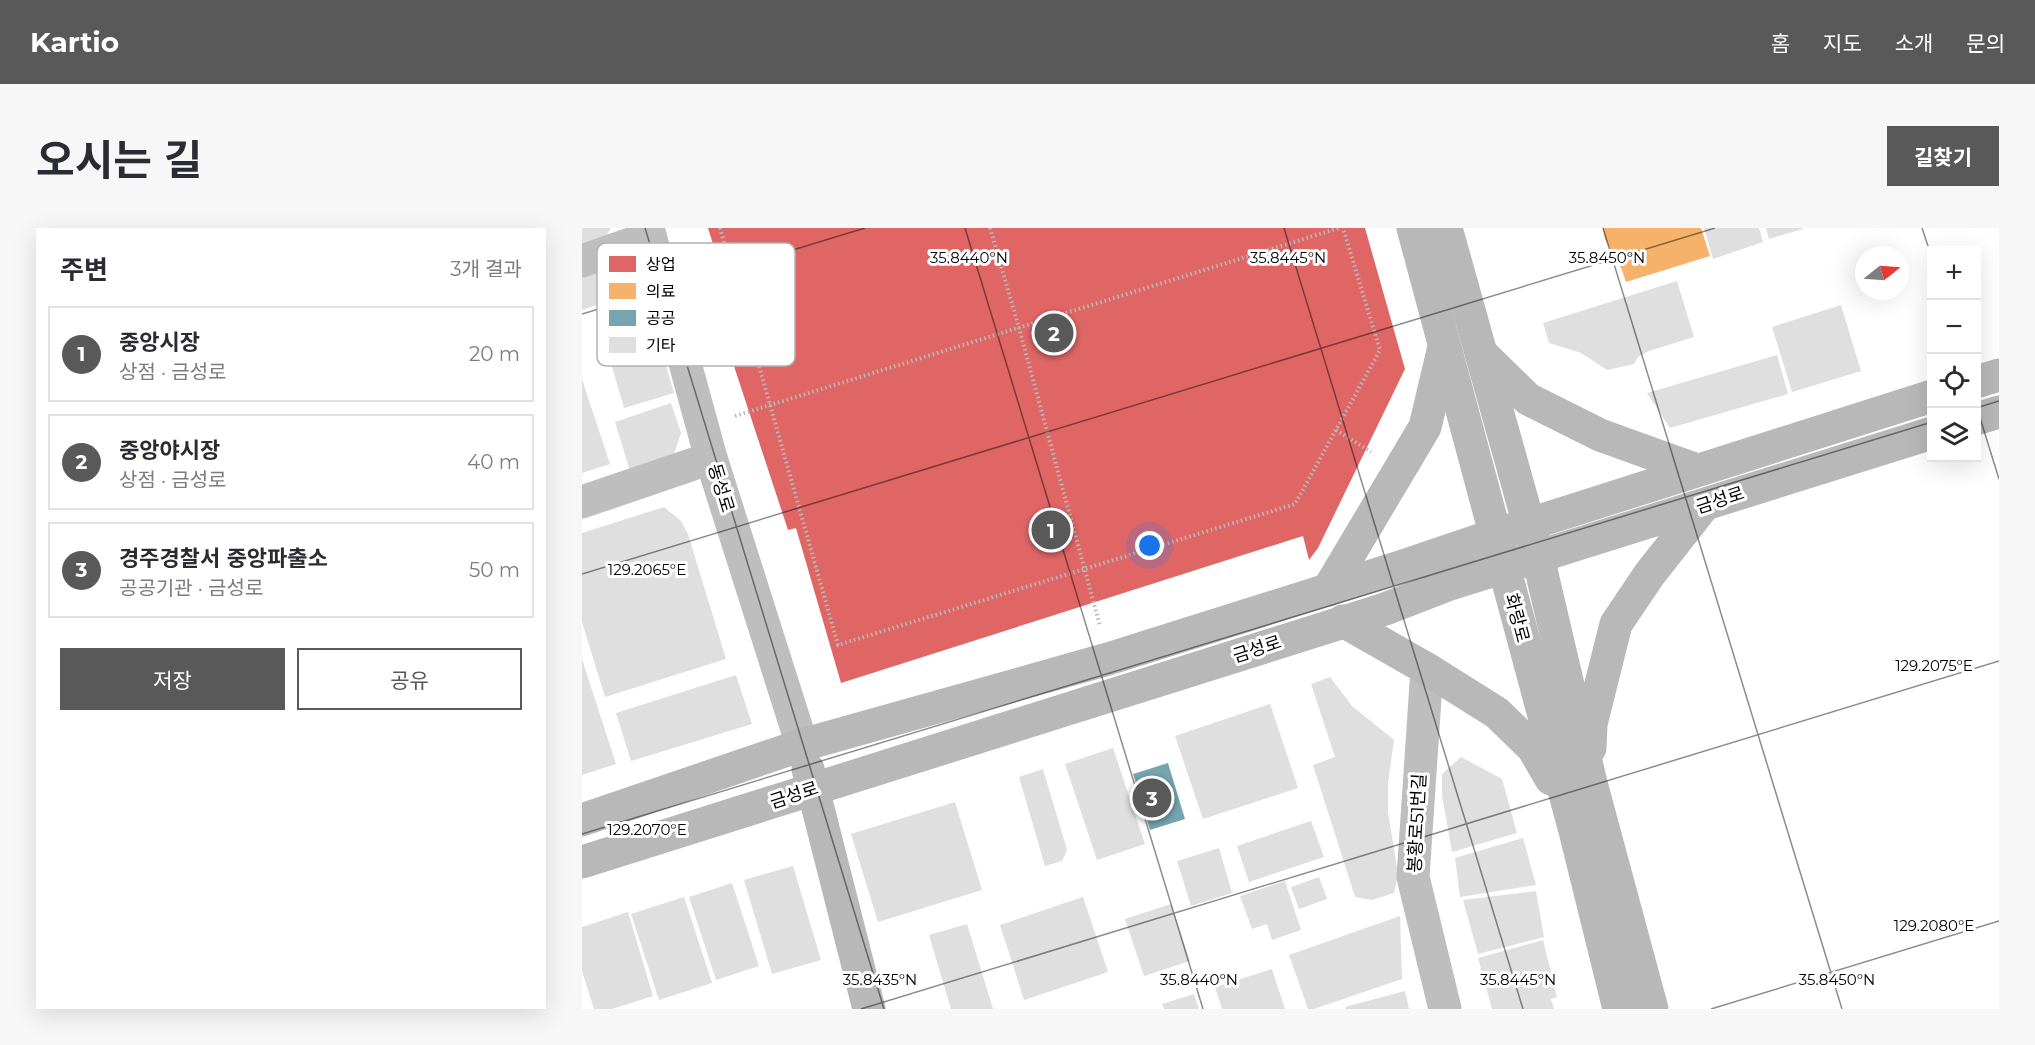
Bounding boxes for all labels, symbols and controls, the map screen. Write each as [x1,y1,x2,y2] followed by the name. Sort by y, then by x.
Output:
[30,25,119,59] text: Kartio
[1771,31,1790,56] text: 홈
[1823,31,1862,56] text: 지도
[1895,31,1933,56] text: 소개
[1966,31,2005,56] text: 문의
[1887,126,1999,186] button: 길찾기
[36,134,202,186] text: 오시는 길
[597,243,795,366] legend
[1855,246,1909,300] north arrow
[1927,246,1981,462] map controls
[1927,246,1981,300] button: +
[930,248,1008,267] text: 35.8440°N
[1250,248,1326,267] text: 35.8445°N
[1569,248,1645,267] text: 35.8450°N
[60,254,108,286] text: 주변
[646,255,675,274] text: 상업
[450,257,522,281] text: 3개 결과
[646,282,675,301] text: 의료
[1927,300,1981,354] button: −
[646,309,675,328] text: 공공
[1034,310,1074,356] pin: 2
[119,329,200,356] text: 중앙시장
[646,336,676,355] text: 기타
[78,342,85,366] text: 1
[469,342,520,366] text: 20 m
[1927,354,1981,408] button: locate
[119,360,227,384] text: 상점 · 금성로
[1927,408,1981,462] button: layers
[119,437,220,464] text: 중앙야시장
[76,450,87,474] text: 2
[467,450,520,474] text: 40 m
[703,461,739,515] street label: 동성로
[119,468,227,492] text: 상점 · 금성로
[1693,482,1747,518] street label: 금성로
[1032,508,1070,552] pin: 1
[1135,531,1164,560] your location
[119,545,328,572] text: 경주경찰서 중앙파출소
[76,558,87,582] text: 3
[469,558,520,582] text: 50 m
[608,560,686,579] text: 129.2065°E
[119,576,263,600] text: 공공기관 · 금성로
[1500,591,1534,645] street label: 화랑로
[1230,631,1284,667] street label: 금성로
[60,648,285,710] button: 저장
[297,648,522,710] button: 공유
[1895,656,1973,675] text: 129.2075°E
[1403,773,1431,873] street label: 봉황로51번길
[1132,776,1172,820] pin: 3
[767,777,821,813] street label: 금성로
[607,820,687,839] text: 129.2070°E
[1894,916,1974,935] text: 129.2080°E
[843,970,917,989] text: 35.8435°N
[1160,970,1238,989] text: 35.8440°N
[1480,970,1556,989] text: 35.8445°N
[1799,970,1875,989] text: 35.8450°N

